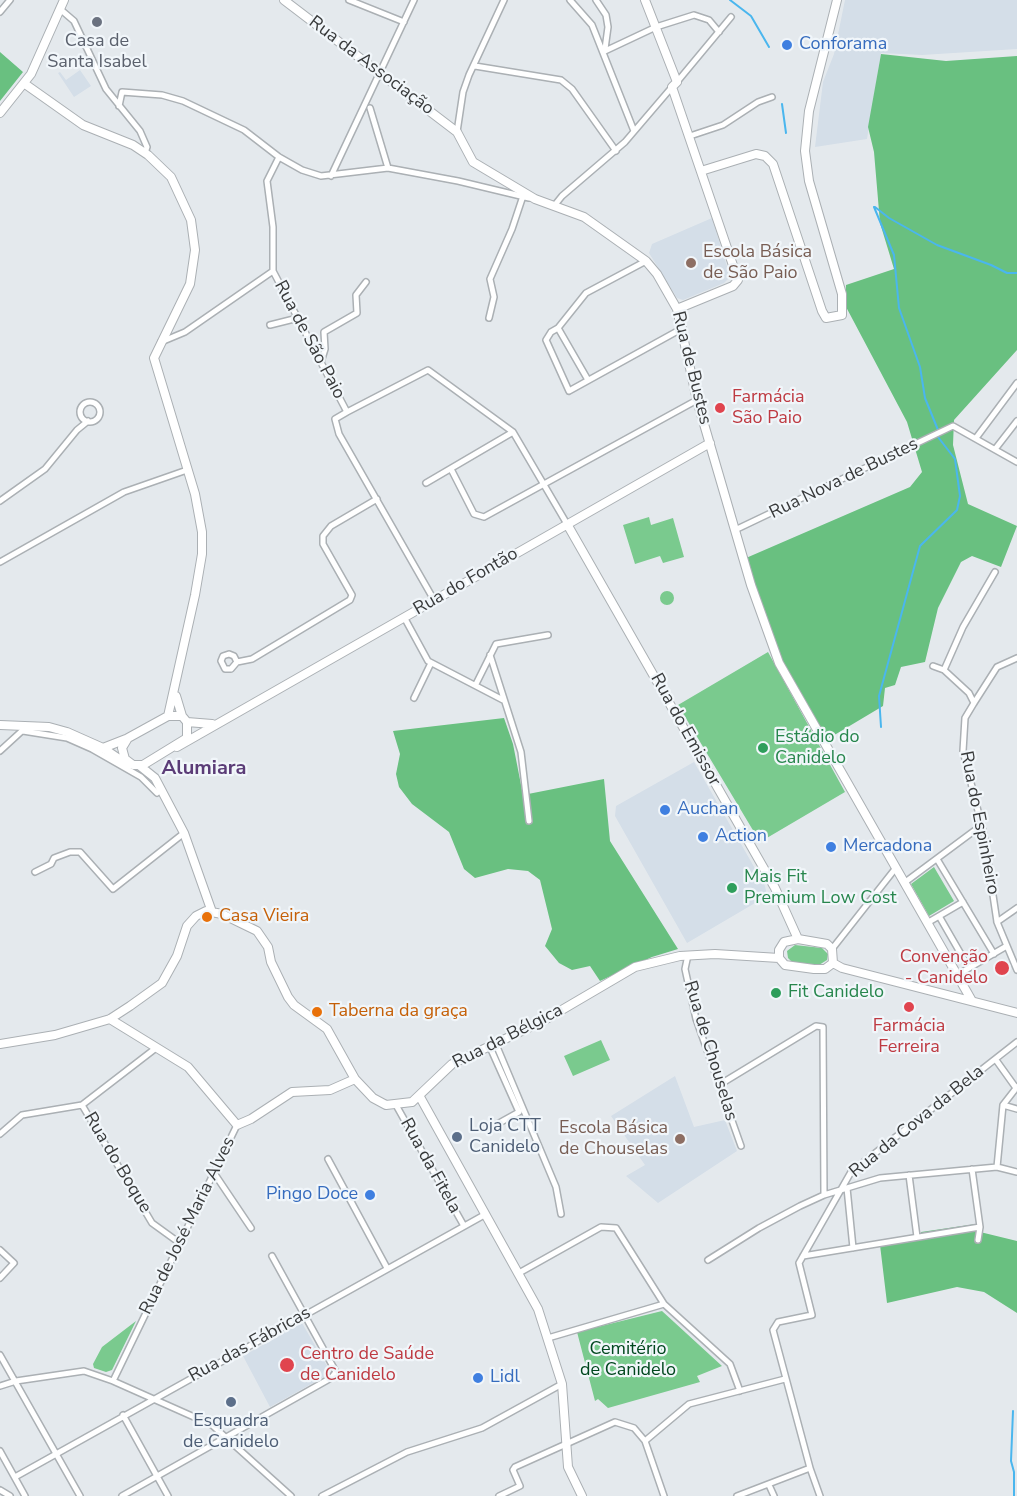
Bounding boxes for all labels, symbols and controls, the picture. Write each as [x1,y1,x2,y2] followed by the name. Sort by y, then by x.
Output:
[304,12,438,120] street label: Rua da Associação
[90,15,104,29] marker: Casa de Santa Isabel
[47,31,147,74] place label: Casa de Santa Isabel
[799,34,887,56] place label: Conforama
[780,38,794,52] marker: Conforama
[703,242,812,284] place label: Escola Básica de São Paio
[684,256,698,270] marker: Escola Básica de São Paio
[269,277,349,403] street label: Rua de São Paio
[666,309,716,427] street label: Rua de Bustes
[732,387,804,430] place label: Farmácia São Paio
[713,401,727,415] marker: Farmácia São Paio
[766,434,922,524] street label: Rua Nova de Bustes
[410,543,522,621] street label: Rua do Fontão
[645,670,725,790] street label: Rua do Emissor
[775,727,860,770] place label: Estádio do Canidelo
[756,741,770,755] marker: Estádio do Canidelo
[955,749,1003,897] street label: Rua do Espinheiro
[161,757,247,781] district label: Alumiara
[677,799,739,821] place label: Auchan
[658,803,672,817] marker: Auchan
[715,826,767,848] place label: Action
[696,830,710,844] marker: Action
[843,836,932,858] place label: Mercadona
[824,840,838,854] marker: Mercadona
[744,867,897,910] place label: Mais Fit Premium Low Cost
[725,881,739,895] marker: Mais Fit Premium Low Cost
[219,906,309,928] place label: Casa Vieira
[200,910,214,924] marker: Casa Vieira
[900,947,988,990] place label: Convenção - Canidelo
[993,959,1011,977] marker: Convenção - Canidelo
[678,978,742,1124] street label: Rua de Chouselas
[788,982,884,1004] place label: Fit Canidelo
[769,986,783,1000] marker: Fit Canidelo
[449,1000,567,1074] street label: Rua da Bélgica
[902,1000,916,1014] marker: Farmácia Ferreira
[329,1001,468,1023] place label: Taberna da graça
[310,1005,324,1019] marker: Taberna da graça
[873,1016,945,1058] place label: Farmácia Ferreira
[845,1061,989,1183] street label: Rua da Cova da Bela
[78,1109,156,1217] street label: Rua do Boque
[395,1115,465,1217] street label: Rua da Fitela
[469,1116,541,1158] place label: Loja CTT Canidelo
[559,1118,668,1160] place label: Escola Básica de Chouselas
[450,1130,464,1144] marker: Loja CTT Canidelo
[673,1132,687,1146] marker: Escola Básica de Chouselas
[136,1134,240,1318] street label: Rua de José Maria Alves
[266,1184,358,1206] place label: Pingo Doce
[363,1188,377,1202] marker: Pingo Doce
[185,1303,315,1387] street label: Rua das Fábricas
[580,1339,676,1382] park label: Cemitério de Canidelo
[300,1344,434,1386] place label: Centro de Saúde de Canidelo
[278,1356,296,1374] marker: Centro de Saúde de Canidelo
[490,1367,520,1389] place label: Lidl
[471,1371,485,1385] marker: Lidl
[224,1395,238,1409] marker: Esquadra de Canidelo
[183,1411,279,1454] place label: Esquadra de Canidelo

